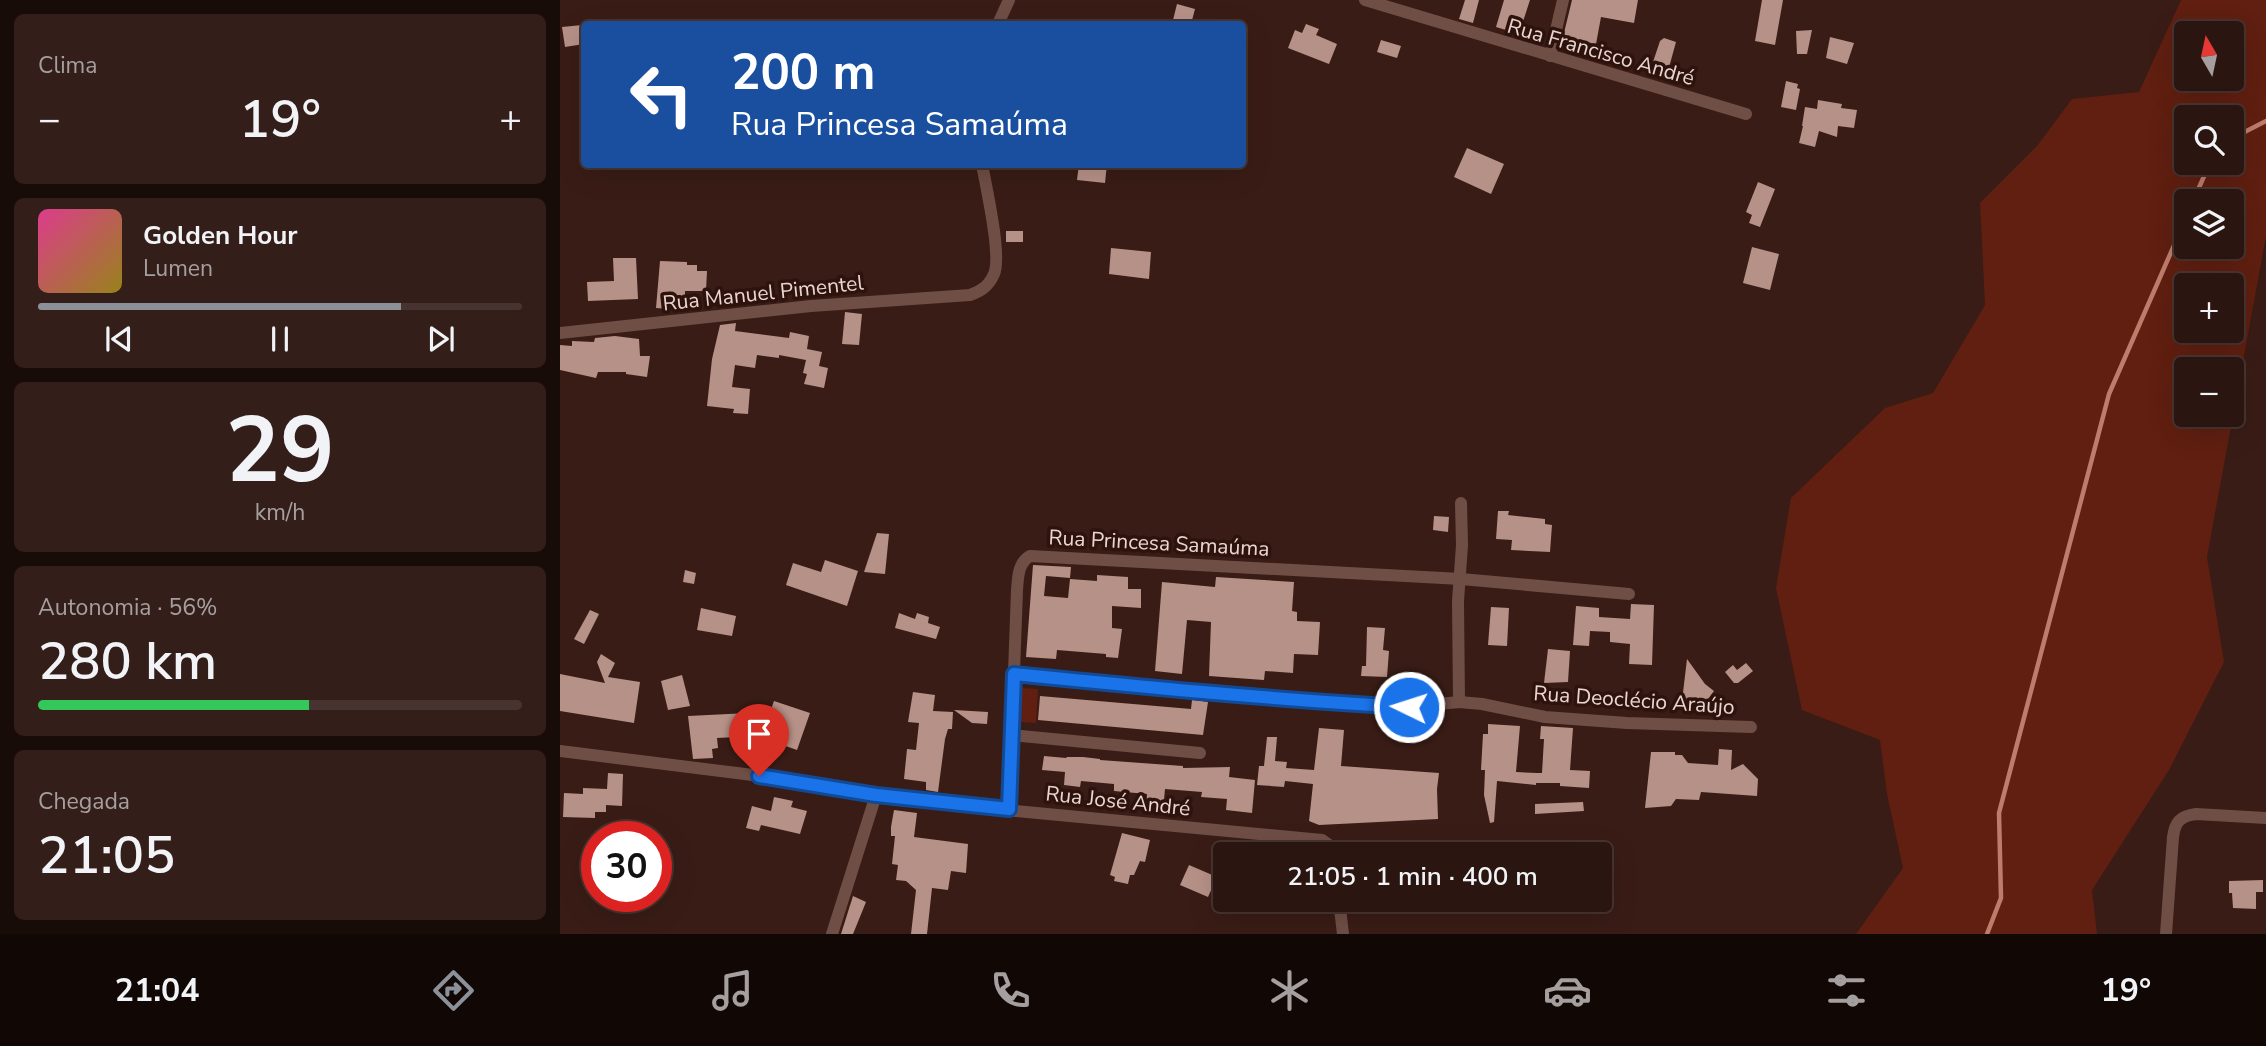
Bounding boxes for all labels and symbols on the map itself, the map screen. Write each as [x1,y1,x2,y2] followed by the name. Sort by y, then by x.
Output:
[1504,12,1698,92] street label: Rua Francisco André
[2174,21,2244,91] north arrow
[661,268,866,317] street label: Rua Manuel Pimentel
[1048,523,1270,563] street label: Rua Princesa Samaúma
[1372,670,1446,744] position arrow
[1532,679,1736,721] street label: Rua Deoclécio Araújo
[729,704,789,776] pin
[1044,779,1192,823] street label: Rua José André
[581,821,672,912] speed limit sign: 30

